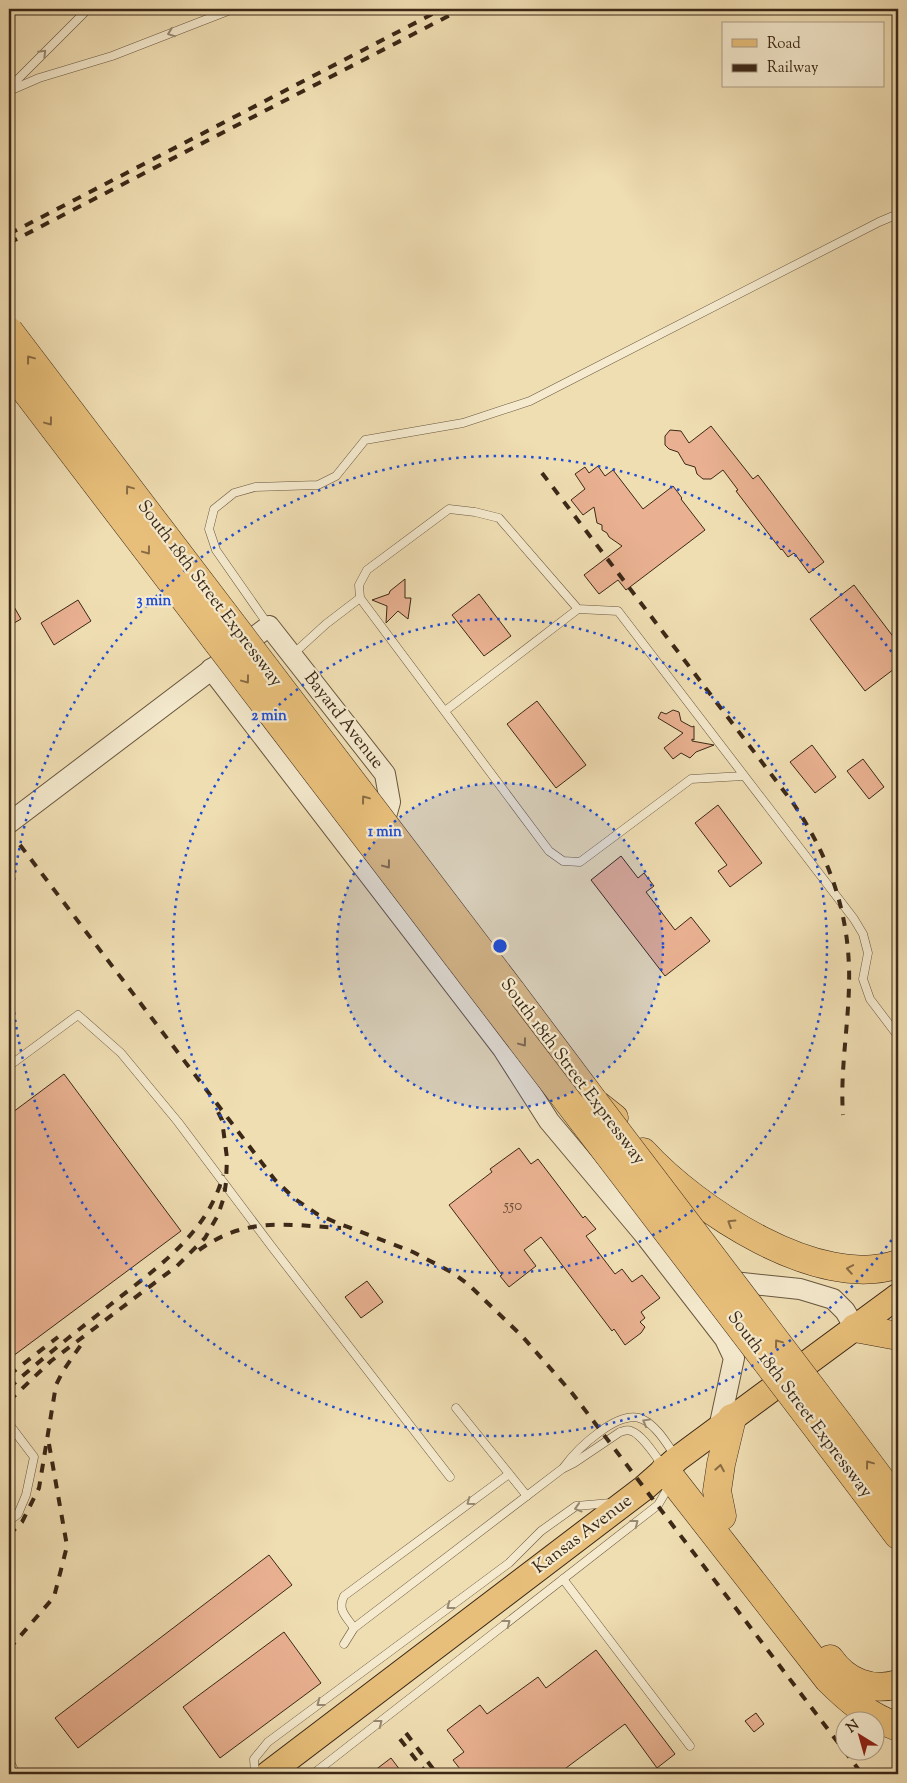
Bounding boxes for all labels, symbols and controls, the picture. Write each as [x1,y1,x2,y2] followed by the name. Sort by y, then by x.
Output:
[722,22,884,88] legend
[167,27,176,37] one-way arrow
[767,34,801,55] text: Road
[37,50,46,59] one-way arrow
[767,58,819,79] text: Railway
[27,355,36,365] one-way arrow
[43,416,52,426] one-way arrow
[126,486,134,495] one-way arrow
[130,495,288,693] street label: South 18th Street Expressway
[142,545,150,554] one-way arrow
[137,591,172,612] text: 3 min
[297,667,389,775] street label: Bayard Avenue
[240,674,249,684] one-way arrow
[251,706,287,727] text: 2 min
[362,795,371,805] one-way arrow
[368,822,402,843] text: 1 min
[381,859,390,869] one-way arrow
[491,937,509,955] centre of rings
[493,973,651,1171] street label: South 18th Street Expressway
[517,1037,525,1046] one-way arrow
[503,1196,522,1217] house number: 550
[728,1220,737,1230] one-way arrow
[846,1264,855,1274] one-way arrow
[720,1306,878,1504] street label: South 18th Street Expressway
[775,1340,783,1349] one-way arrow
[643,1419,652,1429] one-way arrow
[866,1460,875,1470] one-way arrow
[715,1464,725,1472] one-way arrow
[528,1489,638,1581] street label: Kansas Avenue
[467,1497,476,1505] one-way arrow
[574,1502,583,1512] one-way arrow
[630,1519,639,1528] one-way arrow
[447,1600,456,1608] one-way arrow
[501,1620,510,1628] one-way arrow
[316,1697,326,1706] one-way arrow
[834,1710,884,1760] north arrow
[843,1716,864,1739] text: N
[373,1720,382,1728] one-way arrow

